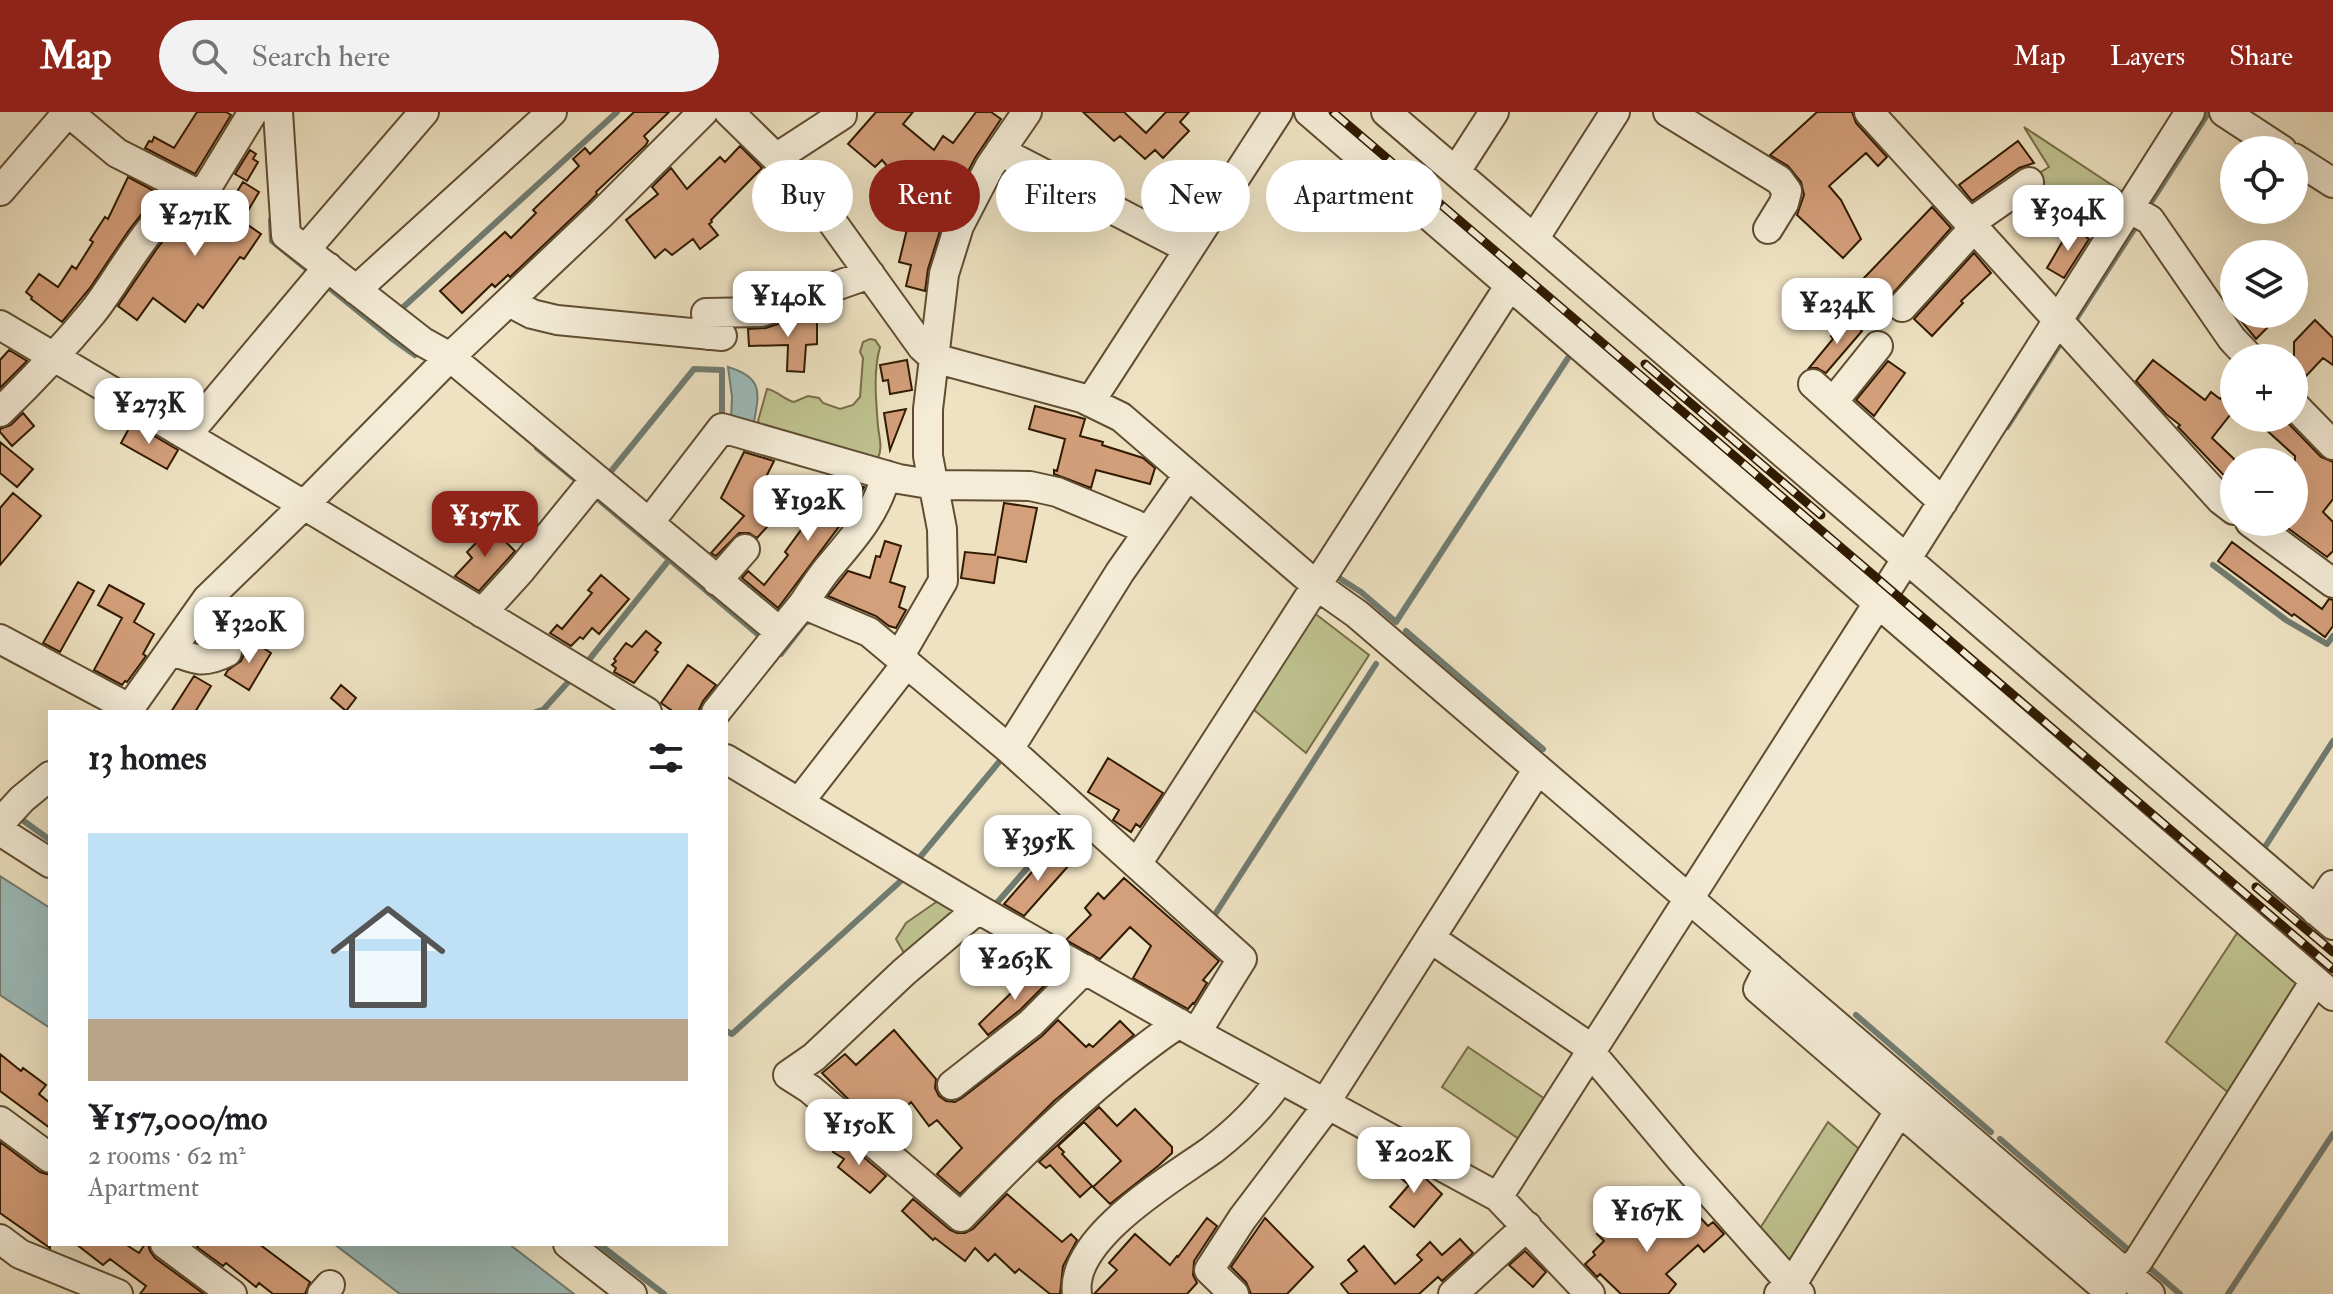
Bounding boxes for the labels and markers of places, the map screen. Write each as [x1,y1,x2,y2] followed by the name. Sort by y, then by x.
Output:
[2012,185,2124,253] pin: ¥304K
[139,190,251,258] pin: ¥271K
[732,271,844,339] pin: ¥140K
[1781,278,1893,346] pin: ¥234K
[93,378,205,446] pin: ¥273K
[752,475,864,543] pin: ¥192K
[429,491,541,559] pin: ¥157K
[193,597,305,665] pin: ¥320K
[982,815,1094,883] pin: ¥395K
[959,934,1071,1002] pin: ¥263K
[803,1099,915,1167] pin: ¥150K
[1358,1127,1470,1195] pin: ¥202K
[1591,1186,1703,1254] pin: ¥167K

